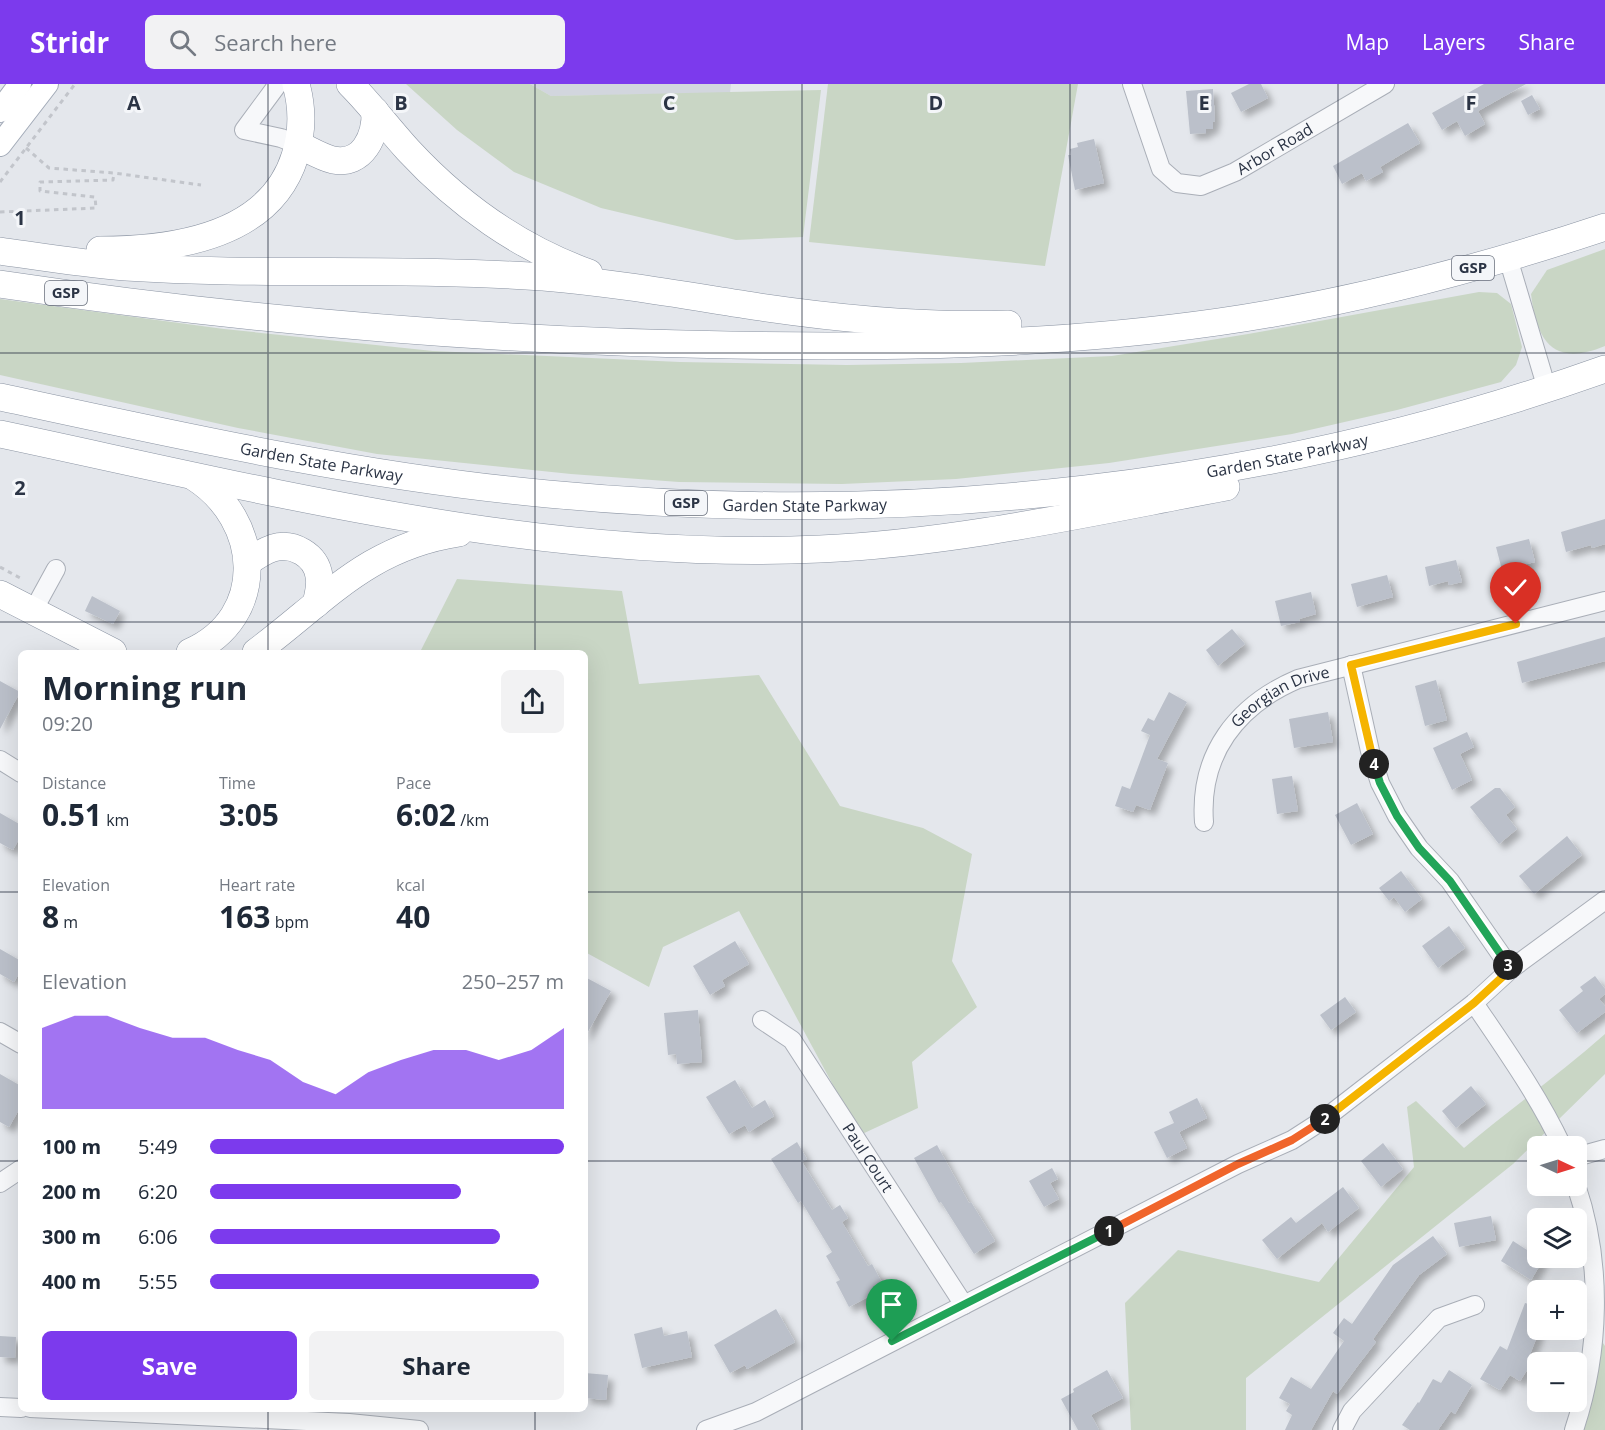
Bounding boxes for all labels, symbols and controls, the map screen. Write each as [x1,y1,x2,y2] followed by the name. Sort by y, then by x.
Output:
[145,15,565,69] search box
[30,23,109,61] text: Stridr
[166,26,199,59] icon: search
[214,27,337,57] text: Search here
[1346,28,1389,56] text: Map
[1422,28,1486,56] text: Layers
[1519,28,1575,56] text: Share
[127,89,141,116] text: A
[394,89,408,116] text: B
[663,89,676,116] text: C
[929,89,943,116] text: D
[1198,89,1210,116] text: E
[1466,89,1476,116] text: F
[1232,118,1317,180] street label: Arbor Road
[14,204,26,231] text: 1
[1452,256,1494,280] road number: GSP
[45,281,87,305] road number: GSP
[1205,428,1372,483] street label: Garden State Parkway
[238,437,405,487] street label: Garden State Parkway
[14,474,26,501] text: 2
[665,491,707,515] road number: GSP
[722,493,889,517] street label: Garden State Parkway
[1490,562,1541,624] pin
[1499,571,1532,604] icon: check
[1226,660,1332,732] street label: Georgian Drive
[42,665,248,710] text: Morning run
[501,670,564,733] button: share
[42,710,93,737] text: 09:20
[1359,749,1389,779] pin: 4
[1369,753,1379,775] text: 4
[42,772,106,794] text: Distance
[219,772,256,794] text: Time
[396,772,431,794] text: Pace
[42,794,102,835] text: 0.51
[219,794,279,835] text: 3:05
[396,794,456,835] text: 6:02
[102,809,129,831] text: km
[456,809,489,831] text: /km
[42,874,110,896] text: Elevation
[219,874,295,896] text: Heart rate
[396,874,425,896] text: kcal
[42,896,59,937] text: 8
[219,896,270,937] text: 163
[396,896,430,937] text: 40
[59,911,78,933] text: m
[270,911,309,933] text: bpm
[1493,950,1523,980] pin: 3
[1503,954,1513,976] text: 3
[42,968,127,995] text: Elevation
[462,968,564,995] text: 250–257 m
[1310,1104,1340,1134] pin: 2
[1320,1108,1330,1130] text: 2
[838,1119,899,1196] street label: Paul Court
[42,1133,101,1160] text: 100 m
[138,1133,178,1160] text: 5:49
[1527,1136,1587,1196] north arrow
[1527,1136,1587,1412] map controls
[42,1178,101,1205] text: 200 m
[138,1178,178,1205] text: 6:20
[1527,1208,1587,1268] button: layers
[1094,1216,1124,1246] pin: 1
[1104,1220,1114,1242] text: 1
[42,1223,101,1250] text: 300 m
[138,1223,178,1250] text: 6:06
[42,1268,101,1295] text: 400 m
[138,1268,178,1295] text: 5:55
[866,1279,917,1341] pin
[1527,1280,1587,1340] button: +
[875,1288,908,1321] icon: arrive
[42,1331,297,1400] button: Save
[309,1331,564,1400] button: Share
[1527,1352,1587,1412] button: −

